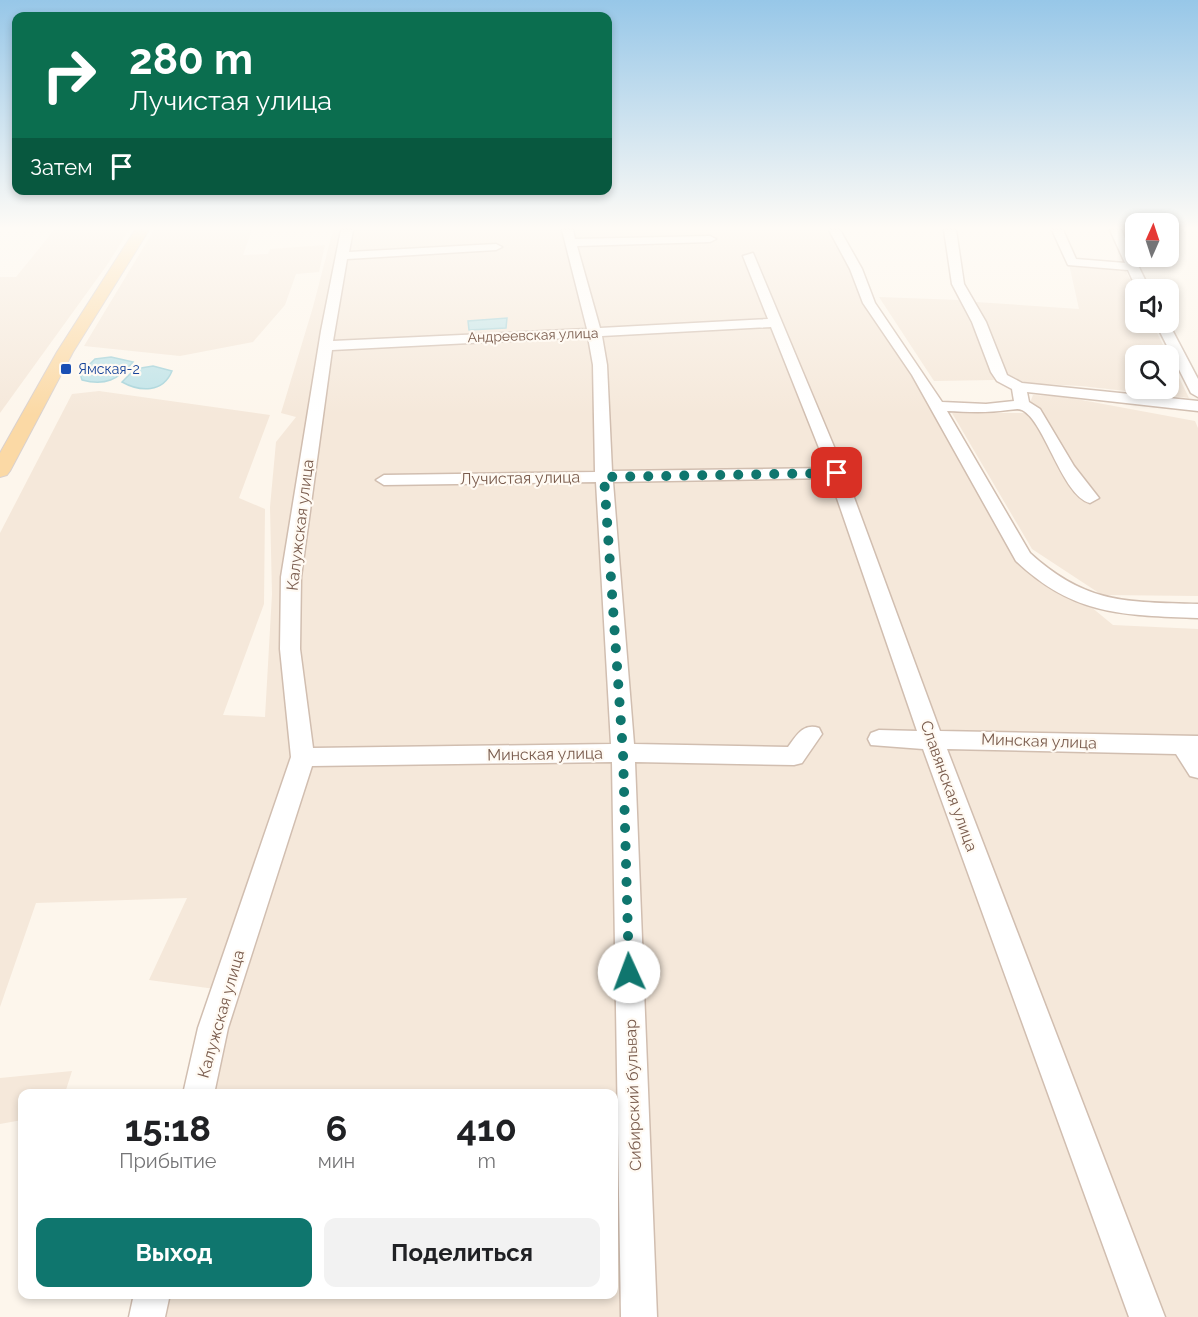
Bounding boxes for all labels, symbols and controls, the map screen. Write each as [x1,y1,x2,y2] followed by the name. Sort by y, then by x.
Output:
[129,35,253,84] text: 280 m
[30,36,108,114] icon: right
[129,85,332,116] text: Лучистая улица
[105,150,138,183] icon: arrive
[30,154,93,180] text: Затем
[1125,213,1179,267] north arrow
[1125,213,1179,399] map controls
[1125,279,1179,333] button: sound
[467,325,599,345] street label: Андреевская улица
[1125,345,1179,399] button: search
[78,361,140,377] place label: Ямская-2
[59,362,73,376] marker: Ямская-2
[811,447,862,498] pin
[820,456,853,489] icon: arrive
[283,458,317,592] street label: Калужская улица
[460,467,580,489] street label: Лучистая улица
[916,718,982,854] street label: Славянская улица
[981,729,1097,753] street label: Минская улица
[487,743,603,765] street label: Минская улица
[597,940,661,1004] position arrow
[194,948,248,1080] street label: Калужская улица
[621,1019,645,1171] street label: Сибирский бульвар
[125,1107,211,1149] text: 15:18
[326,1107,347,1149] text: 6
[456,1107,517,1149] text: 410
[119,1149,217,1173] text: Прибытие
[318,1149,355,1173] text: мин
[477,1149,496,1173] text: m
[36,1218,312,1287] button: Выход
[324,1218,600,1287] button: Поделиться

